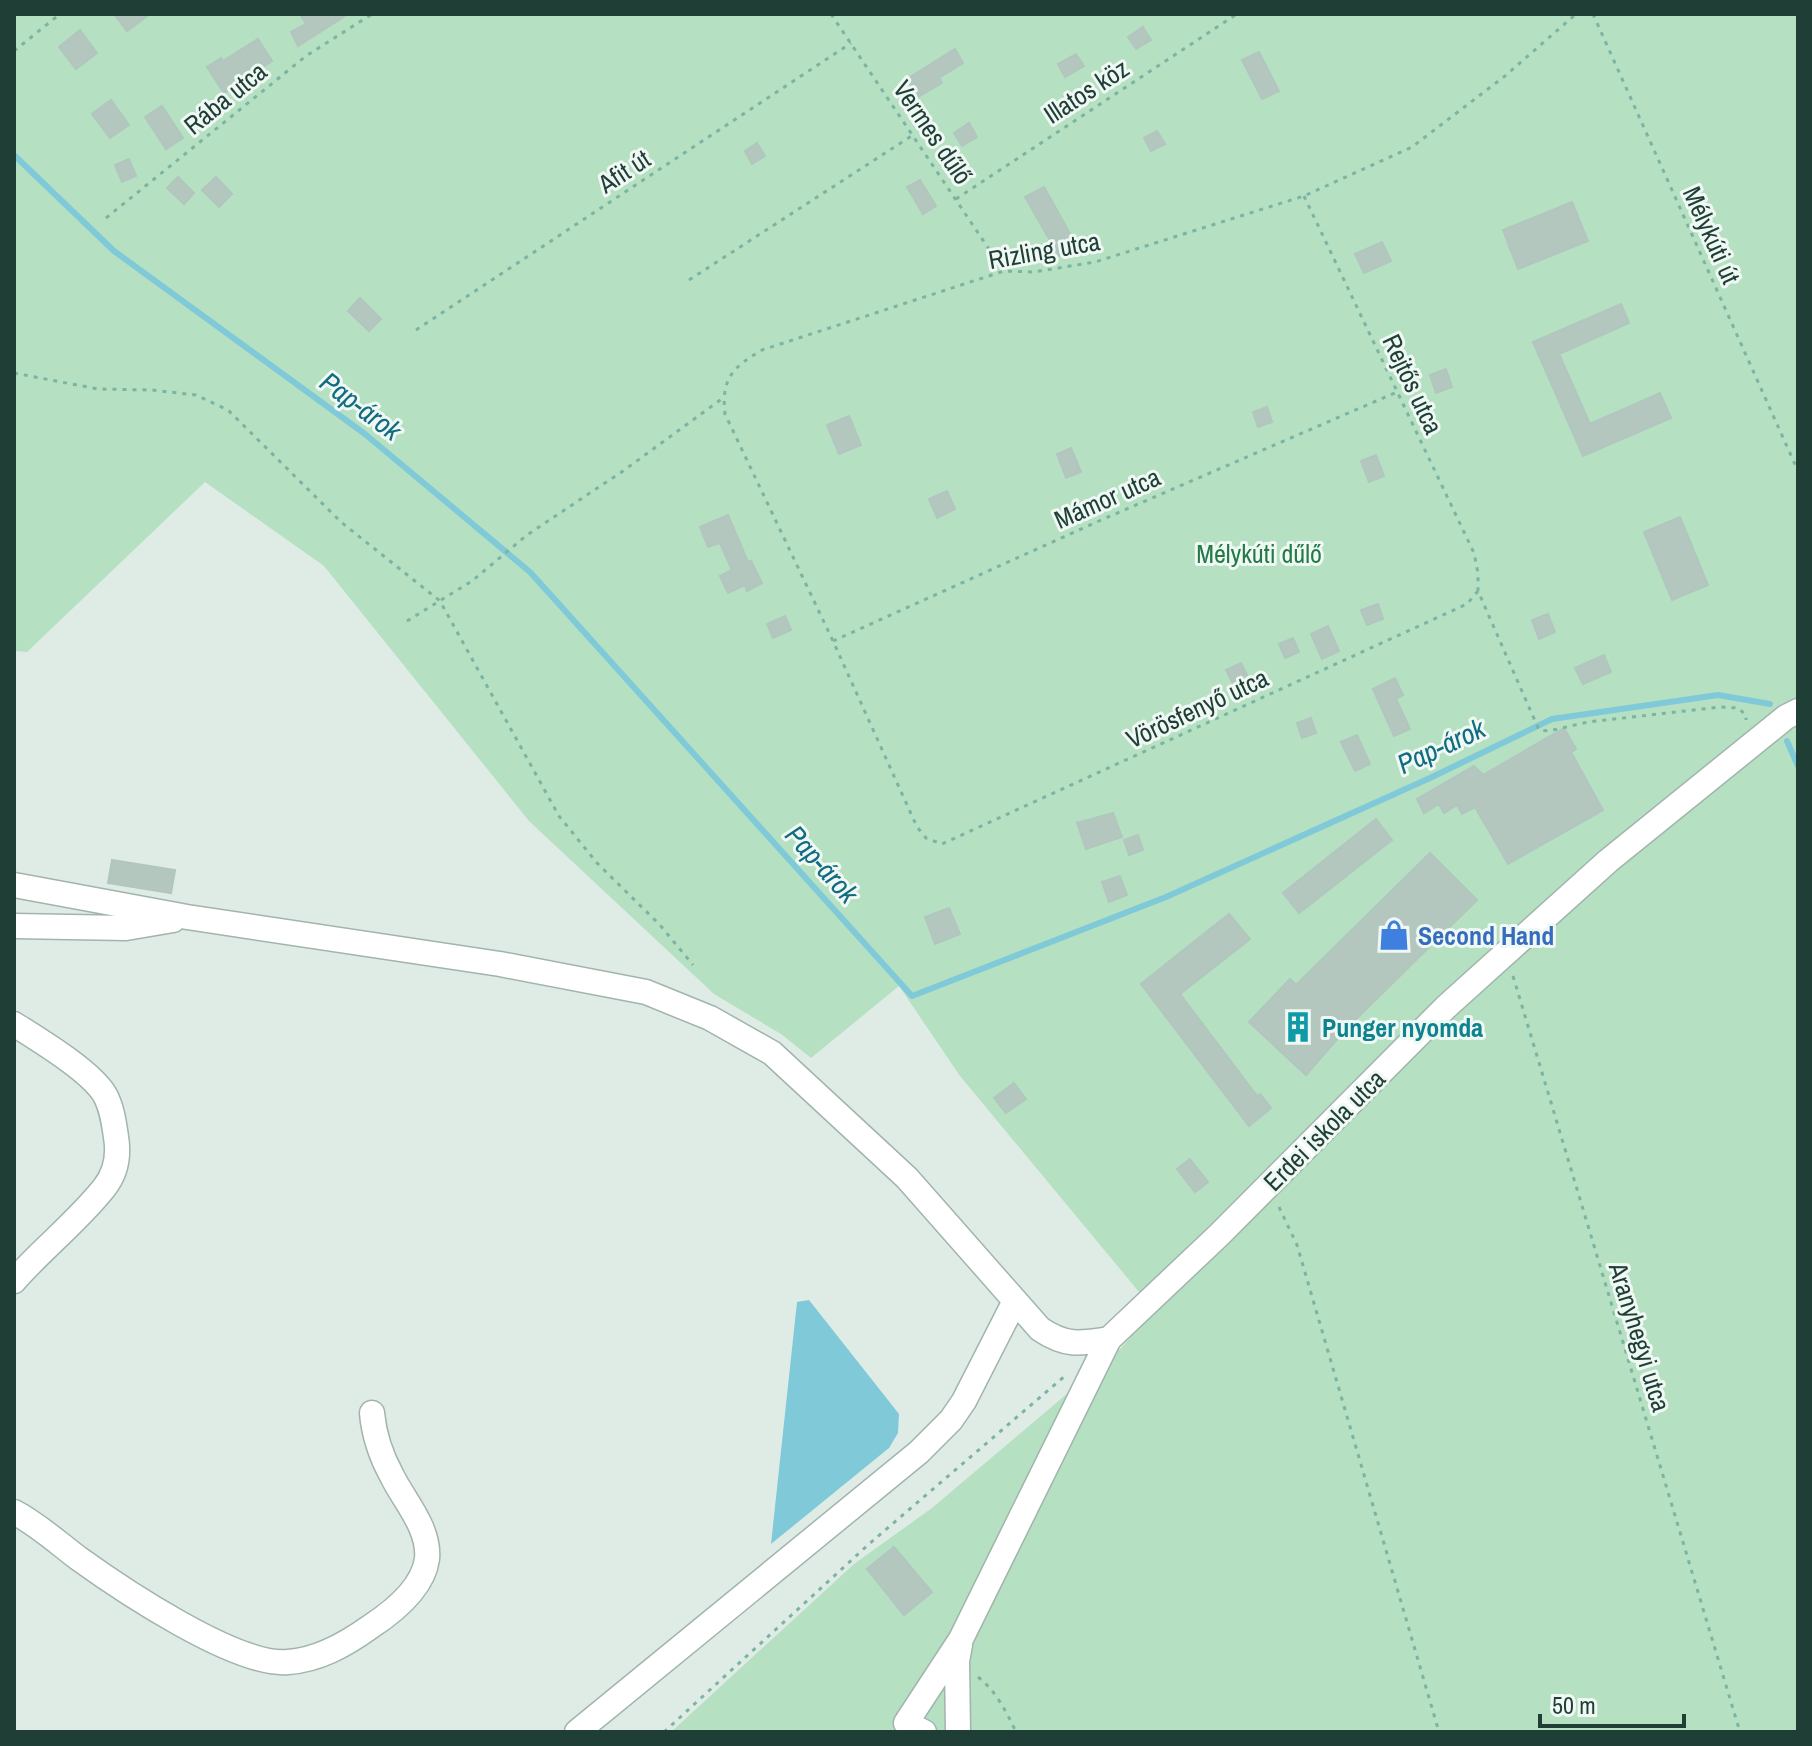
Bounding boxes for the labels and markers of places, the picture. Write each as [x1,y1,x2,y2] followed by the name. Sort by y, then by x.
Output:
[1377,918,1411,952] shop icon: Second Hand
[1418,918,1554,953] place label: Second Hand
[1281,1010,1315,1044] building icon: Punger nyomda
[1322,1010,1483,1045] place label: Punger nyomda

